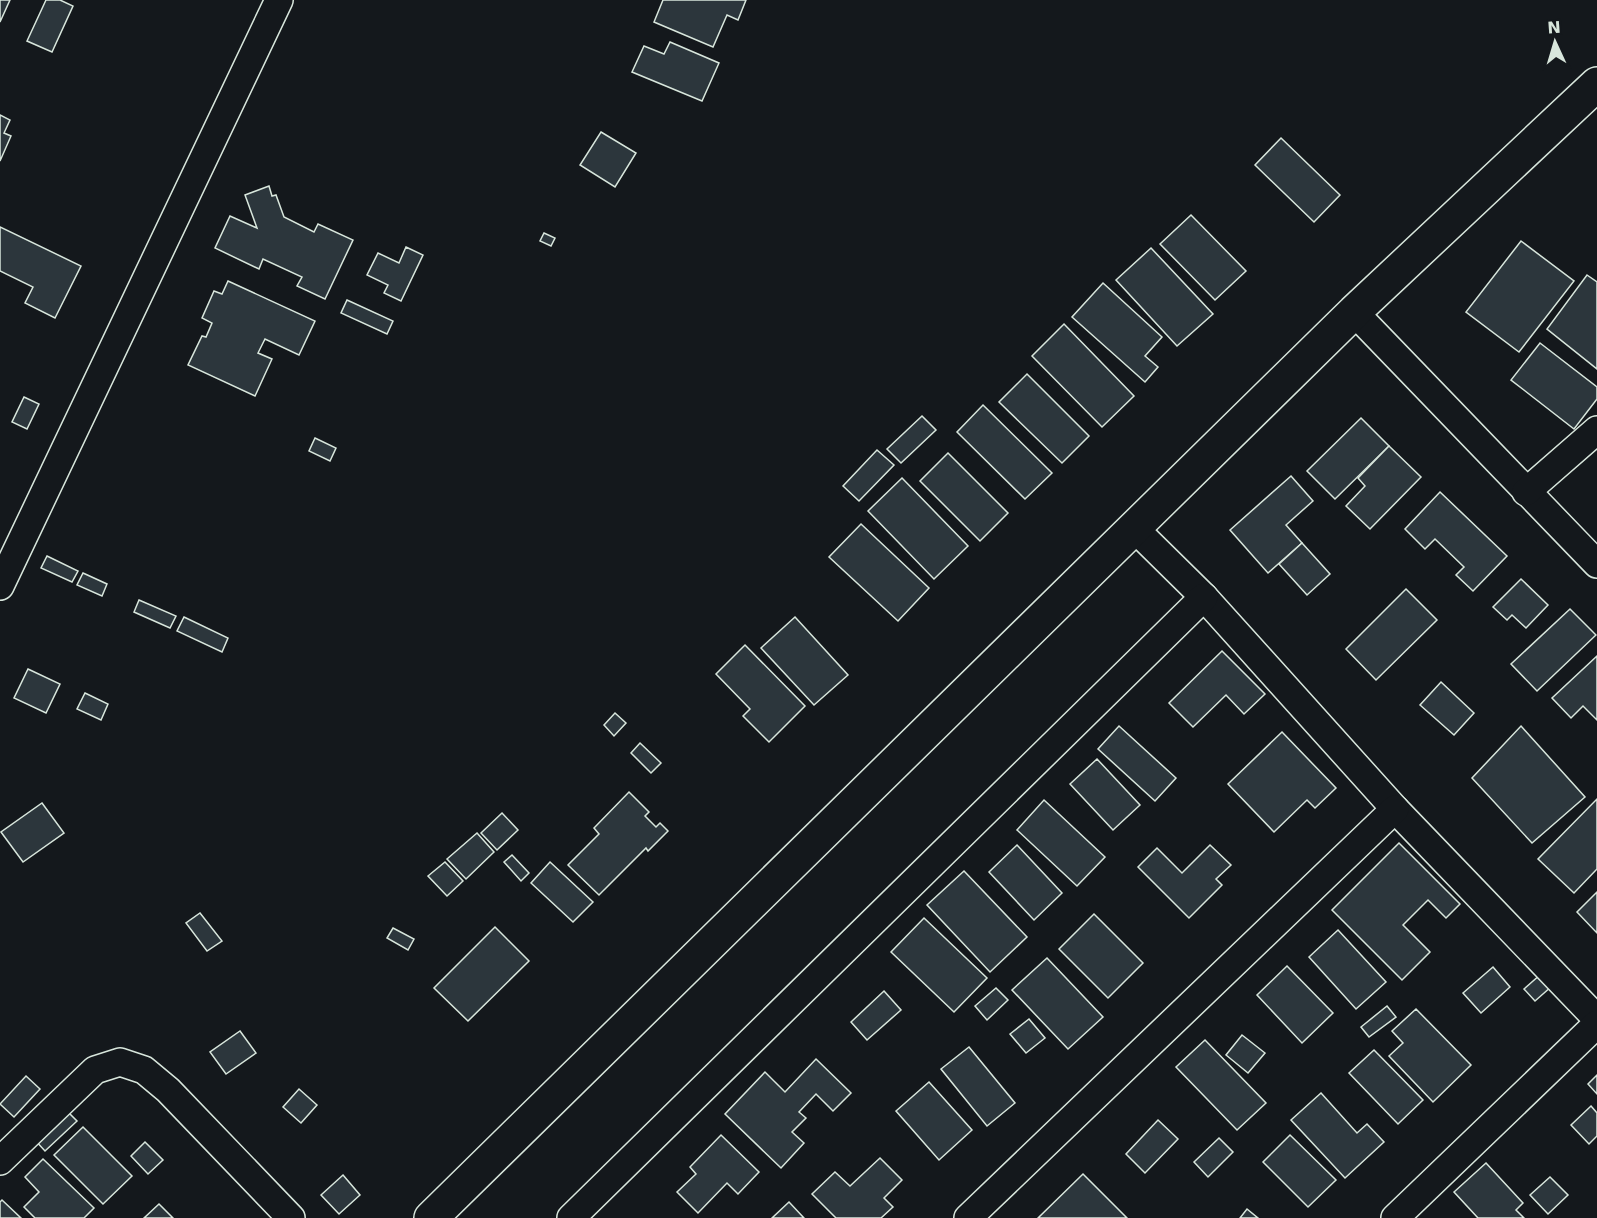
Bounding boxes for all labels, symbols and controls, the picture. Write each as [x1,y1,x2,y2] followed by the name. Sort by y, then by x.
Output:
[1525,12,1585,72] north arrow
[1547,18,1561,37] text: N

